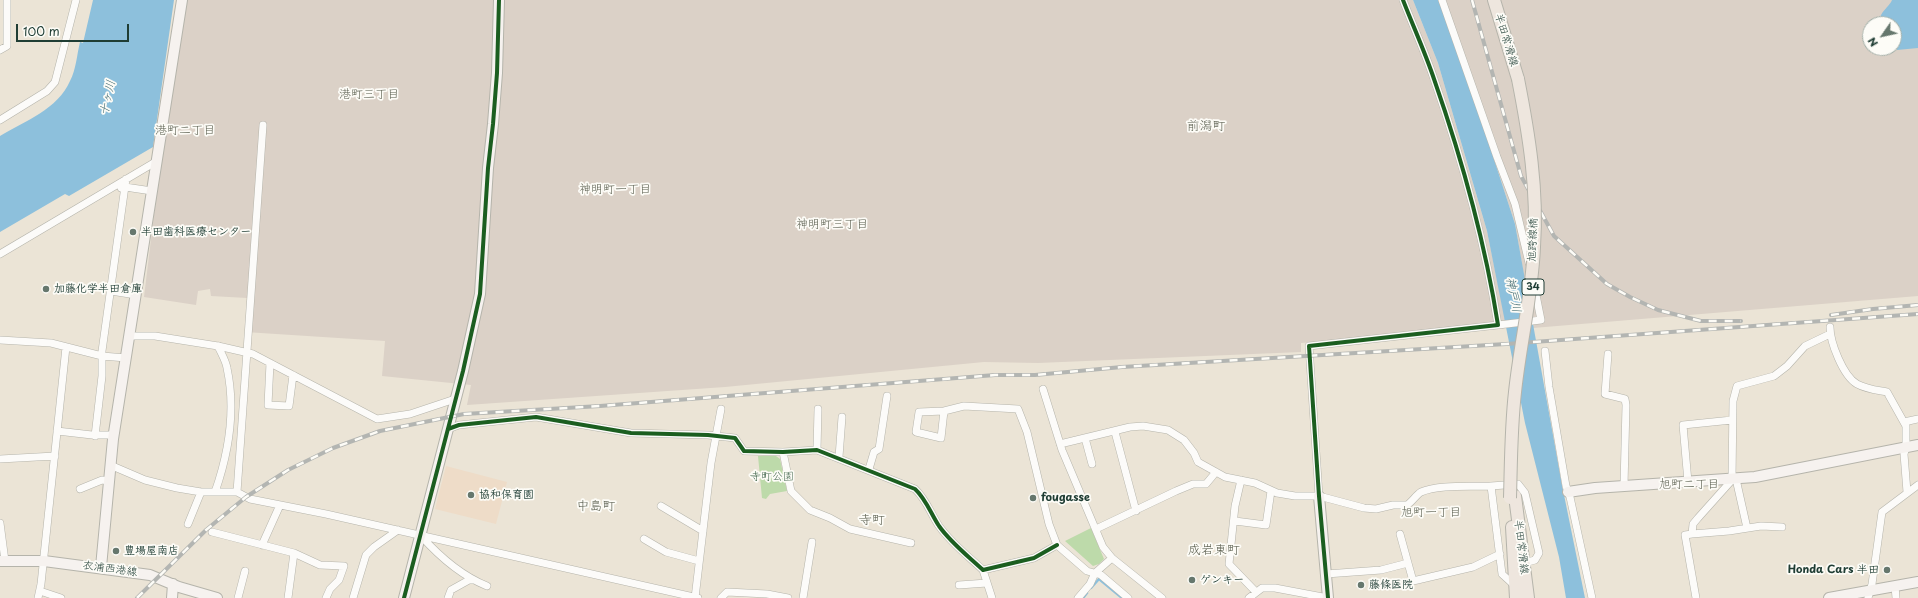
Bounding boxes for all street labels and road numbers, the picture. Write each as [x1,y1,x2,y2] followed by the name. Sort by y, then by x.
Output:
[1492,12,1520,68] street label: 半田常滑線
[1526,218,1540,262] street label: 旭跨線橋
[1522,279,1544,295] road number: 34
[1511,519,1531,575] street label: 半田常滑線
[82,559,138,579] street label: 衣浦西港線

